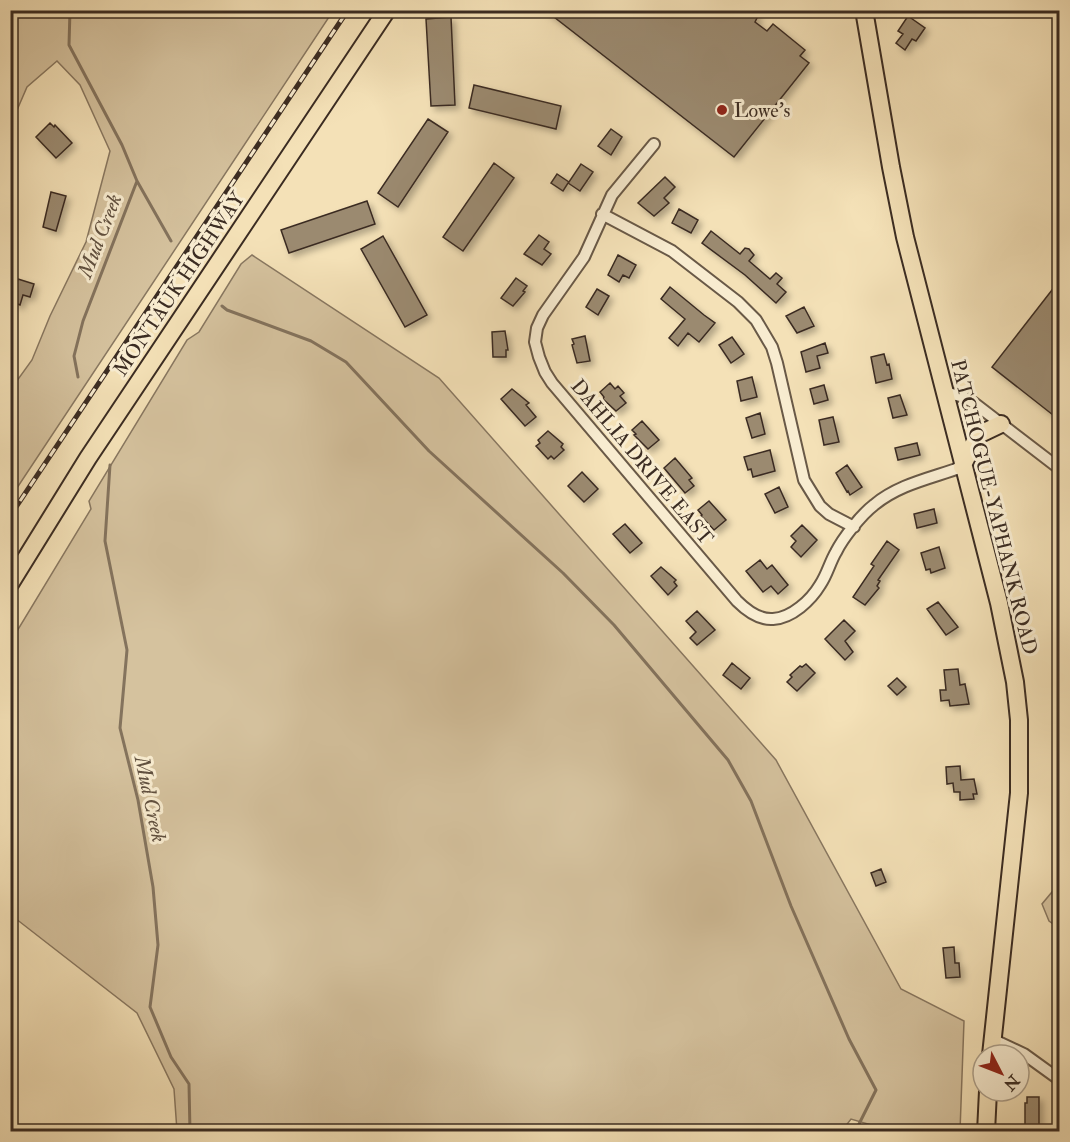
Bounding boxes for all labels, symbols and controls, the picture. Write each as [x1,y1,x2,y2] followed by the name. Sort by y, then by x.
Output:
[734,98,790,123] place label: Lowe's
[715,103,729,117] marker: Lowe's
[108,186,251,381] street label: MONTAUK HIGHWAY
[71,190,128,284] water label: Mud Creek
[945,357,1043,657] street label: PATCHOGUE-YAPHANK ROAD
[565,374,719,550] street label: DAHLIA DRIVE EAST
[127,751,172,845] water label: Mud Creek
[971,1043,1031,1103] north arrow
[999,1070,1024,1095] text: N

